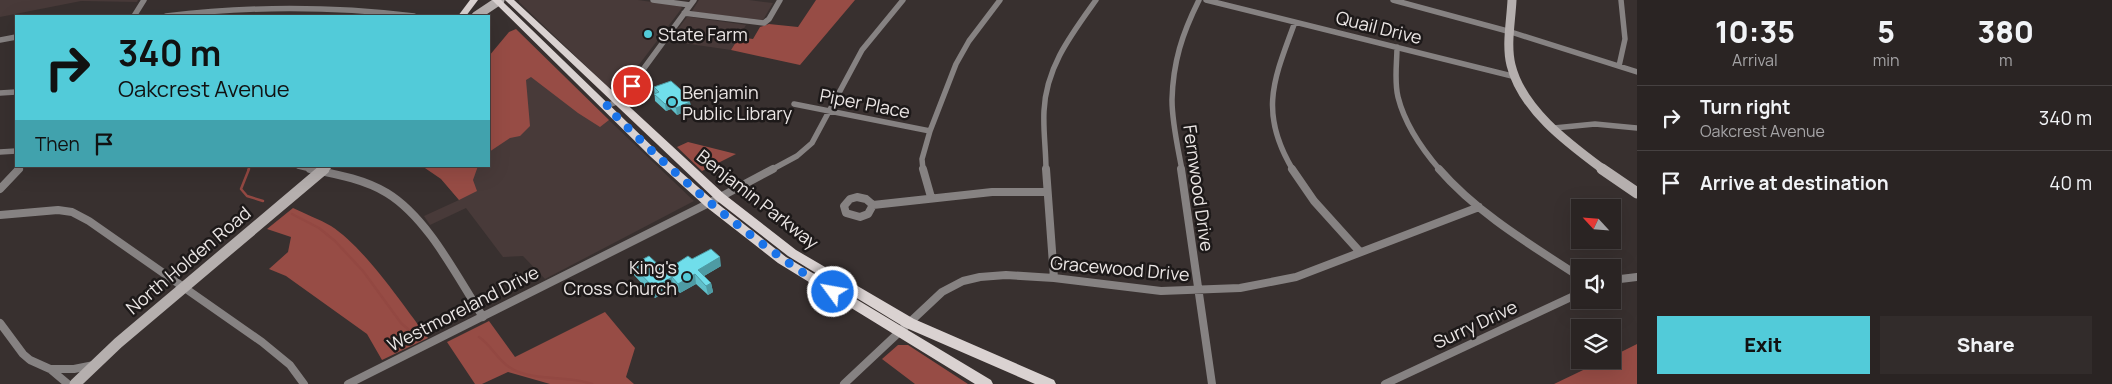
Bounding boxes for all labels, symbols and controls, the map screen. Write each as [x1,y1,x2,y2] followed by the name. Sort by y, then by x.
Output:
[1333,5,1425,49] street label: Quail Drive
[1715,11,1795,52] text: 10:35
[1877,11,1895,52] text: 5
[1977,11,2034,52] text: 380
[658,22,748,46] place label: State Farm
[642,28,654,40] marker: State Farm
[118,29,221,77] text: 340 m
[35,35,100,100] icon: right
[1732,49,1778,71] text: Arrival
[1873,49,1900,71] text: min
[1999,49,2013,71] text: m
[611,65,653,107] pin
[618,72,646,100] icon: arrive
[118,74,290,104] text: Oakcrest Avenue
[682,80,793,125] place label: Benjamin Public Library
[818,82,912,124] street label: Piper Place
[1700,94,1790,120] text: Turn right
[666,96,678,108] marker: Benjamin Public Library
[1657,104,1685,132] icon: right
[2039,105,2092,131] text: 340 m
[1700,120,1825,142] text: Oakcrest Avenue
[1178,123,1220,253] street label: Fernwood Drive
[90,130,118,158] icon: arrive
[35,131,80,157] text: Then
[692,144,824,254] street label: Benjamin Parkway
[1657,169,1685,197] icon: arrive
[1700,170,1889,196] text: Arrive at destination
[2049,170,2092,196] text: 40 m
[1571,199,1621,249] north arrow
[1571,199,1621,369] map controls
[121,201,255,319] street label: North Holden Road
[1049,250,1191,286] street label: Gracewood Drive
[564,255,677,300] place label: King's Cross Church
[383,259,543,357] street label: Westmoreland Drive
[1571,259,1621,309] button: sound
[806,265,858,317] position arrow
[681,271,693,283] marker: King's Cross Church
[1429,294,1521,354] street label: Surry Drive
[1657,316,1870,374] button: Exit
[1880,316,2092,374] button: Share
[1571,319,1621,369] button: layers

